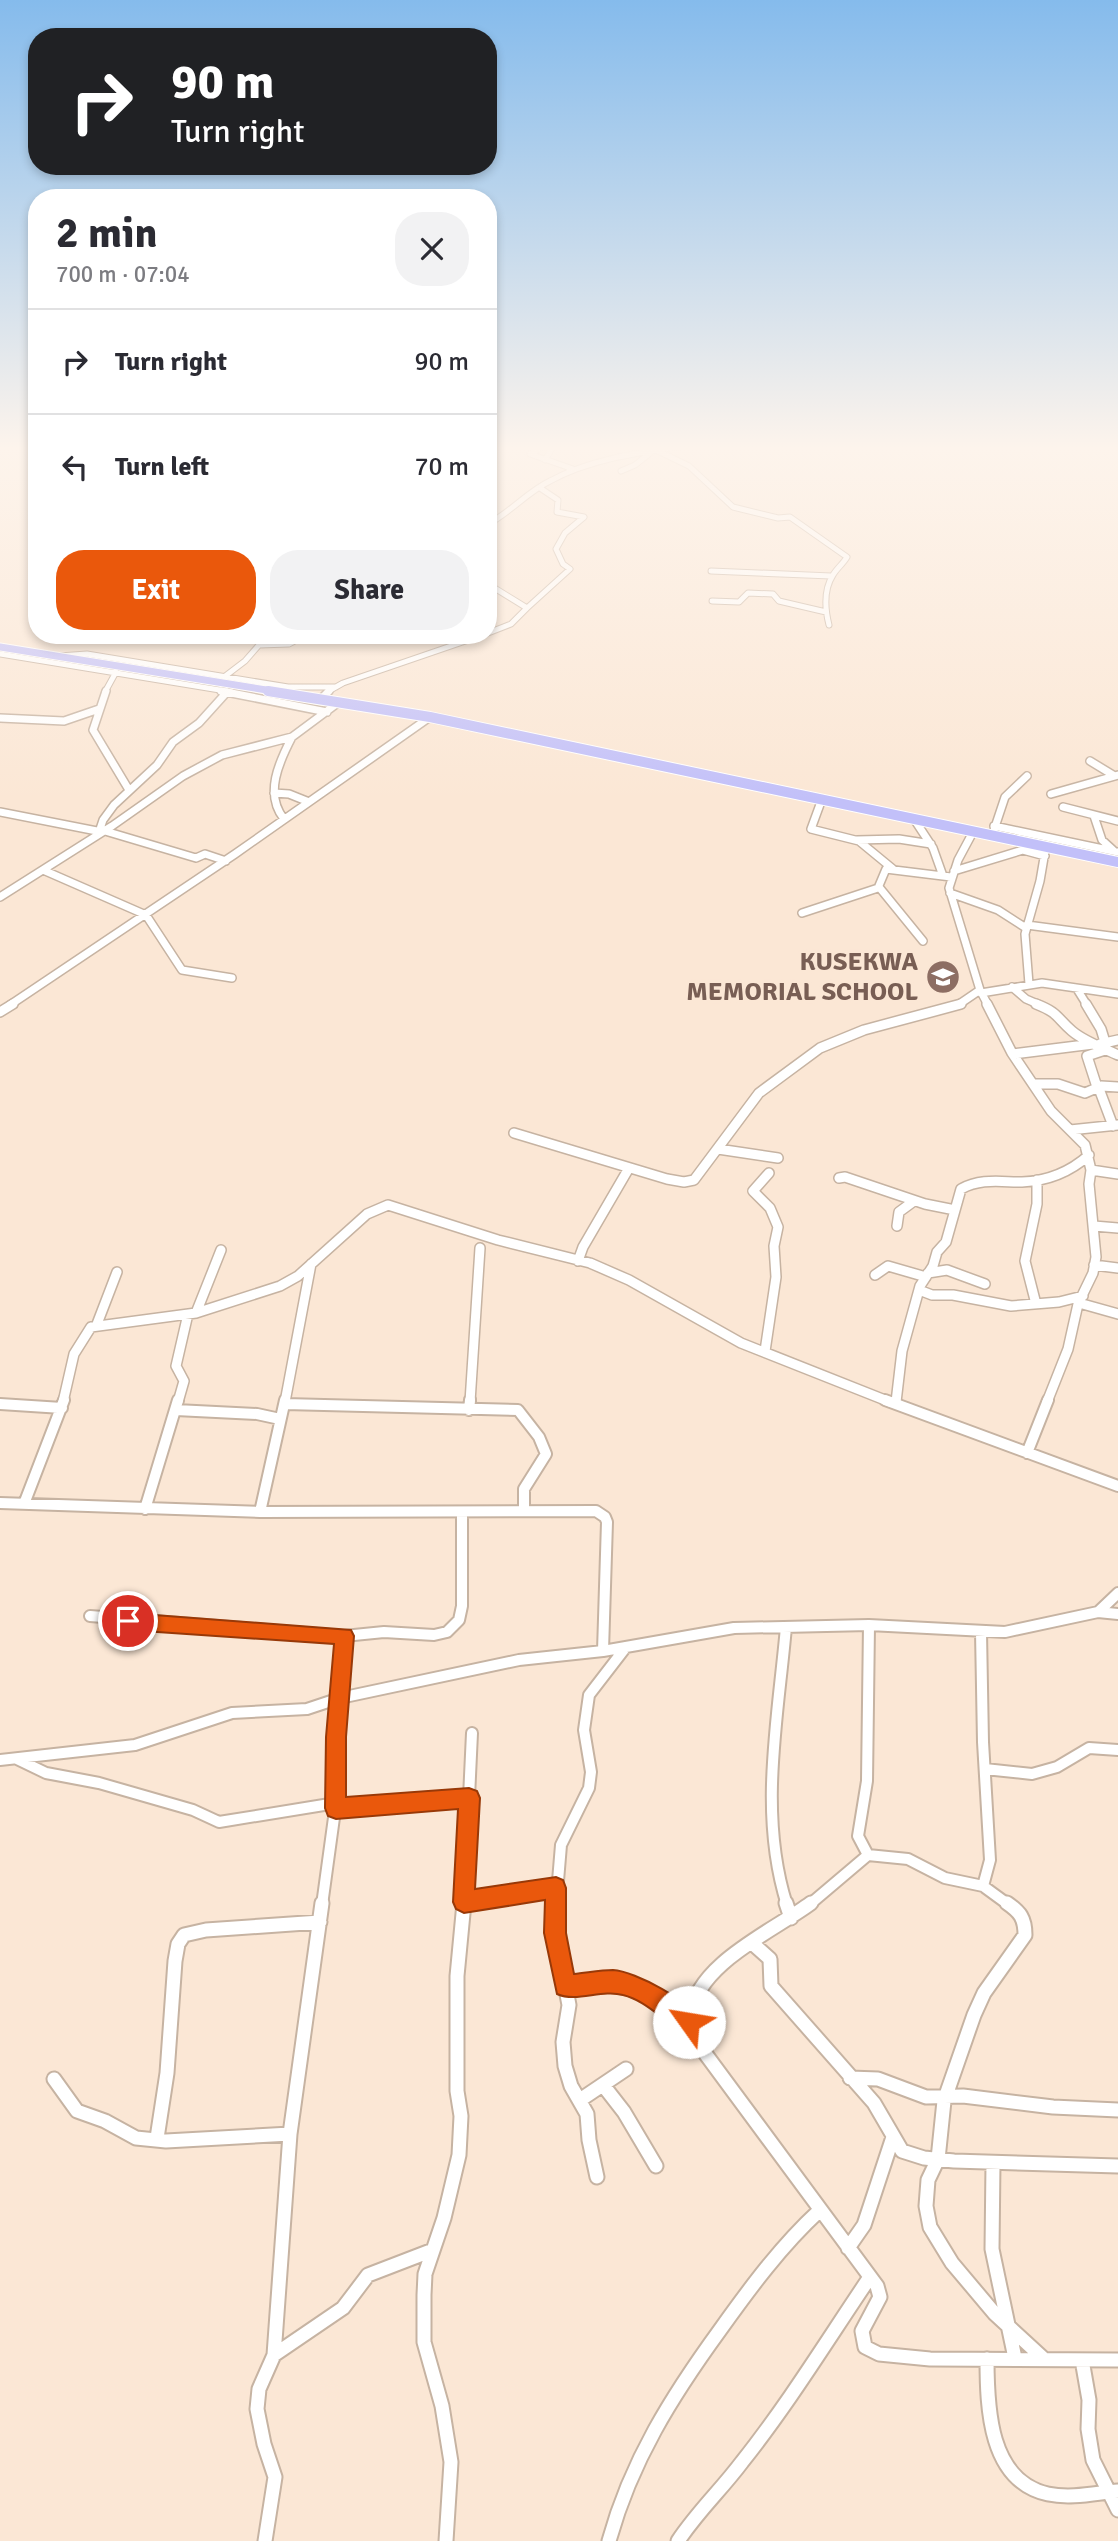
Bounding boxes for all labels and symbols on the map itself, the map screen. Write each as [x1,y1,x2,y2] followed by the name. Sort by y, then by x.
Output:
[686,946,918,1008] place label: KUSEKWA MEMORIAL SCHOOL
[924,958,962,996] school or university icon: KUSEKWA MEMORIAL SCHOOL
[98,1591,158,1651] pin
[652,1985,726,2059] position arrow

